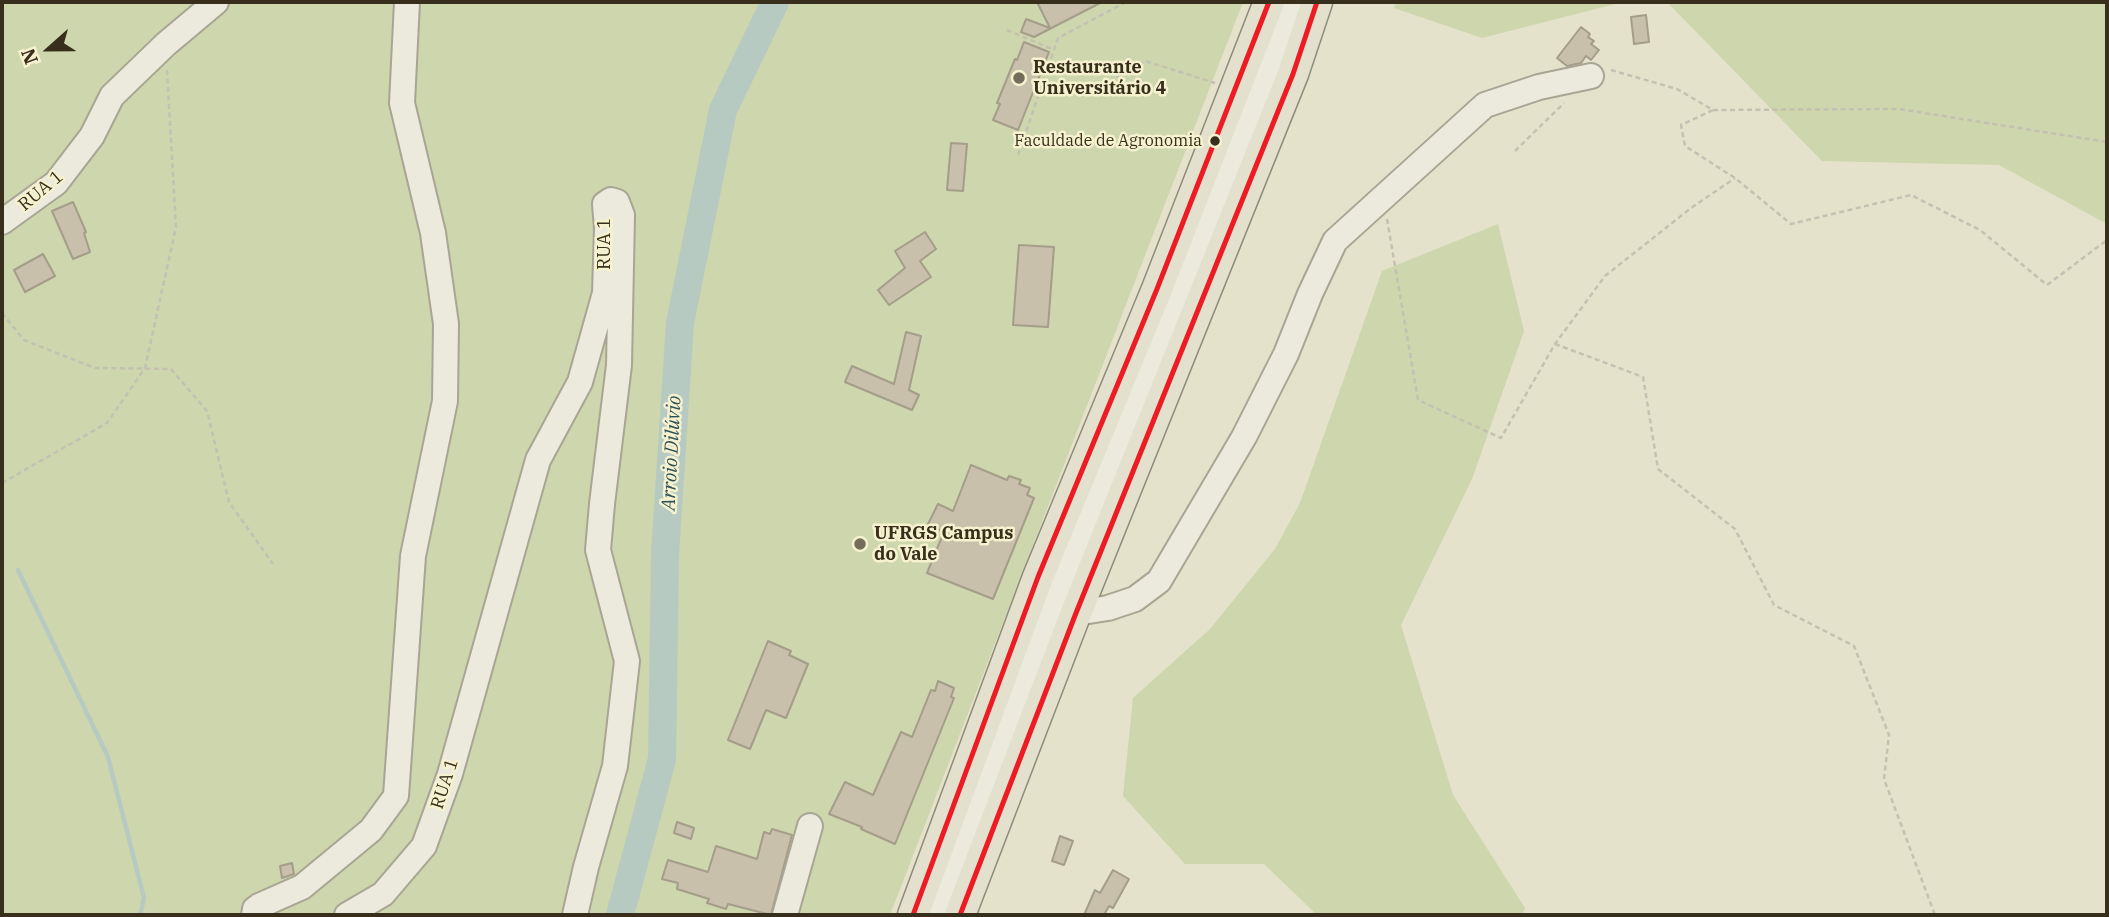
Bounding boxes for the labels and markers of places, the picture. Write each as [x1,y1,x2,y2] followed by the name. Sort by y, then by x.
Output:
[1033,57,1166,100] place label: Restaurante Universitário 4
[1011,70,1027,86] marker: Restaurante Universitário 4
[1014,131,1202,151] place label: Faculdade de Agronomia
[1208,134,1222,148] marker: Faculdade de Agronomia
[874,523,1013,566] place label: UFRGS Campus do Vale
[852,536,868,552] marker: UFRGS Campus do Vale

